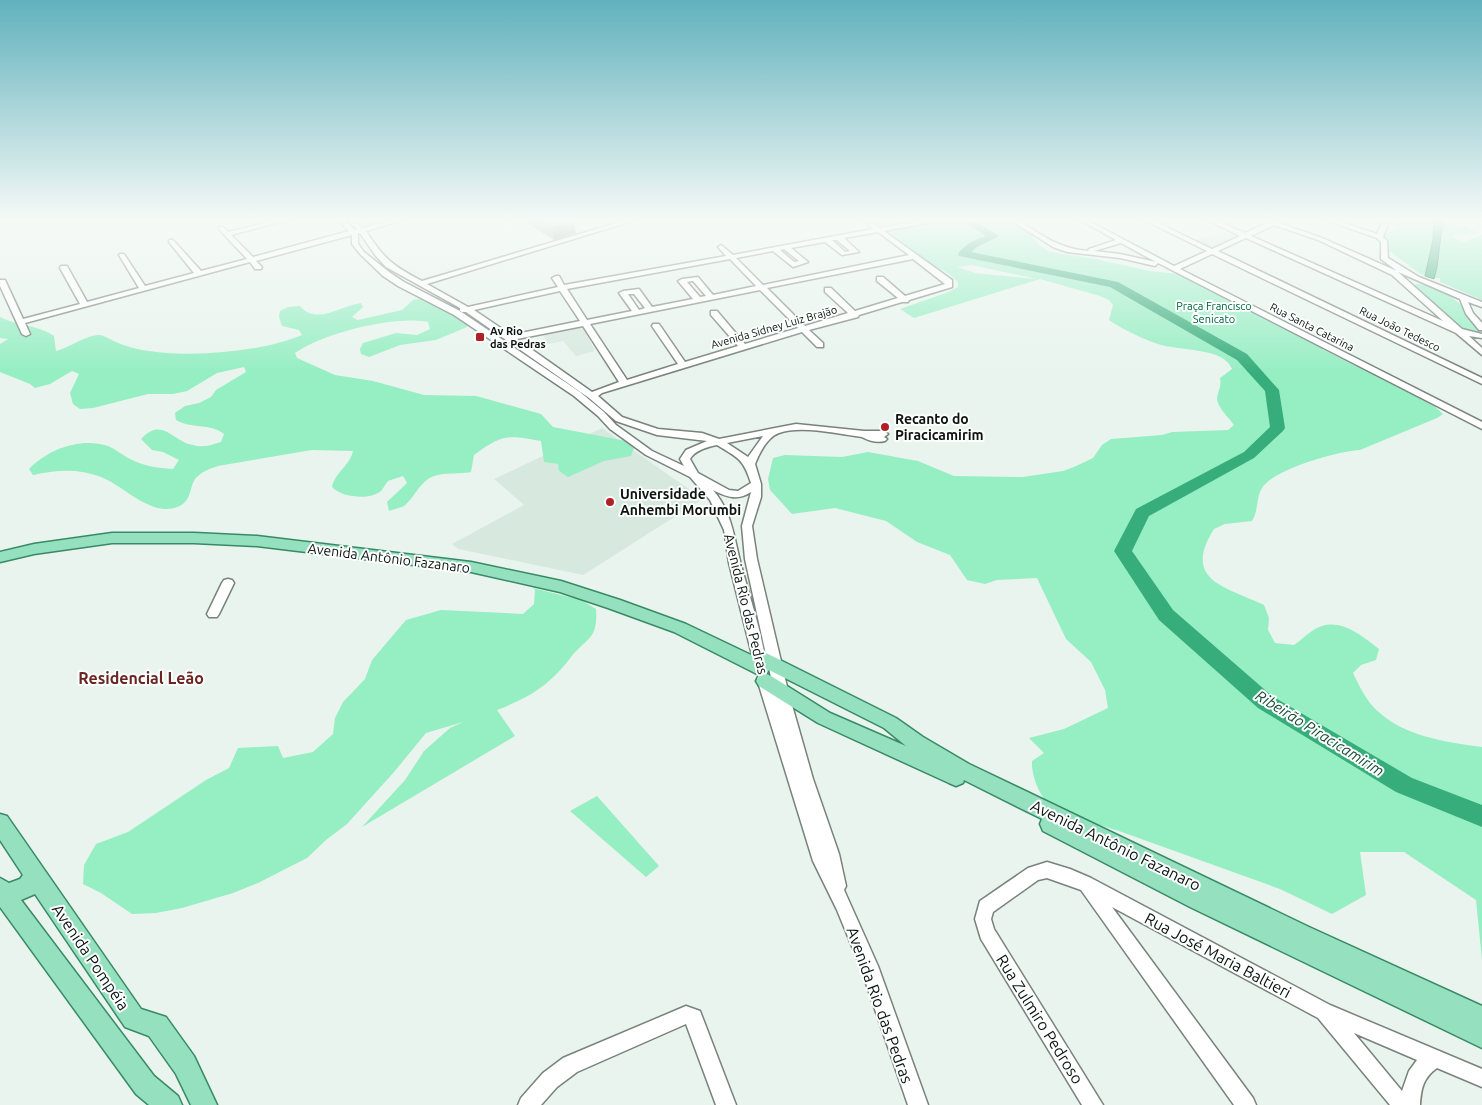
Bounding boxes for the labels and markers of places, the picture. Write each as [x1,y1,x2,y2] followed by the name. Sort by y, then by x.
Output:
[490,325,546,350] place label: Av Rio das Pedras
[474,331,486,343] marker: Av Rio das Pedras
[895,411,984,443] place label: Recanto do Piracicamirim
[879,421,891,433] marker: Recanto do Piracicamirim
[620,486,741,518] place label: Universidade Anhembi Morumbi
[604,496,616,508] marker: Universidade Anhembi Morumbi

